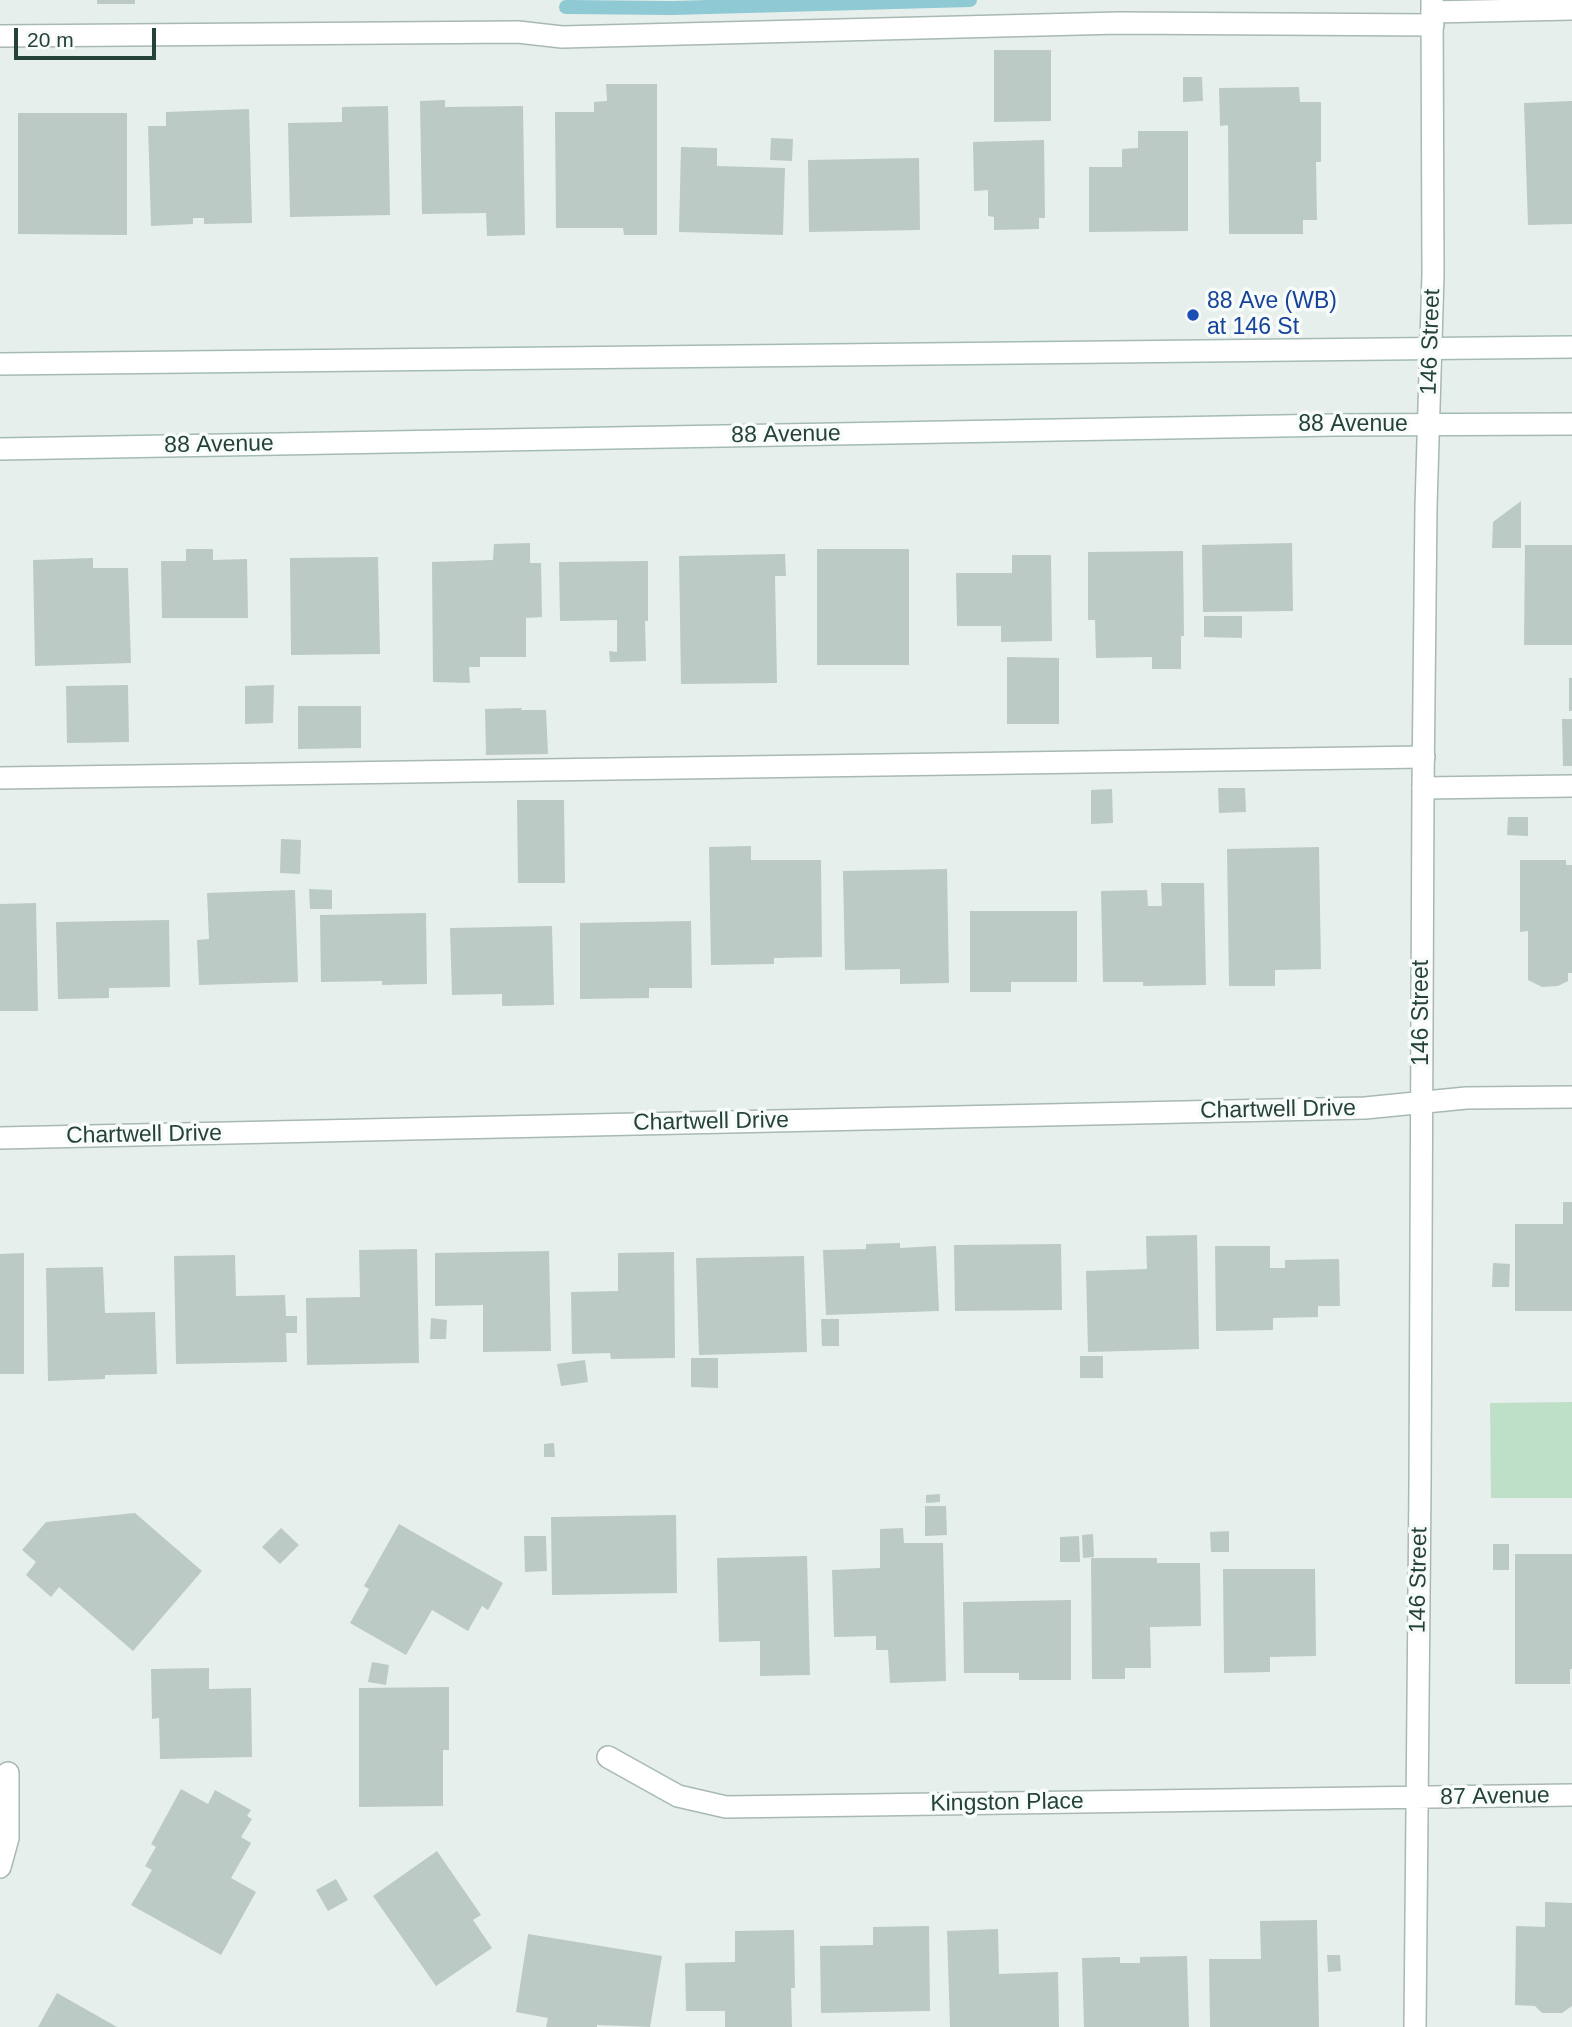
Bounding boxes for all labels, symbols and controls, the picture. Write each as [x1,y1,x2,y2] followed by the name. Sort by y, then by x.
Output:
[18,14,159,58] scale bar
[27,28,74,51] text: 20 m
[1207,288,1337,342] place label: 88 Ave (WB) at 146 St
[1415,288,1447,396] street label: 146 Street
[1185,307,1201,323] marker: 88 Ave (WB) at 146 St
[1298,411,1408,439] street label: 88 Avenue
[731,420,841,450] street label: 88 Avenue
[164,430,274,460] street label: 88 Avenue
[1408,960,1436,1066] street label: 146 Street
[1200,1095,1356,1125] street label: Chartwell Drive
[633,1107,789,1137] street label: Chartwell Drive
[66,1120,222,1150] street label: Chartwell Drive
[1404,1527,1434,1633] street label: 146 Street
[1440,1782,1550,1812] street label: 87 Avenue
[930,1788,1084,1818] street label: Kingston Place

